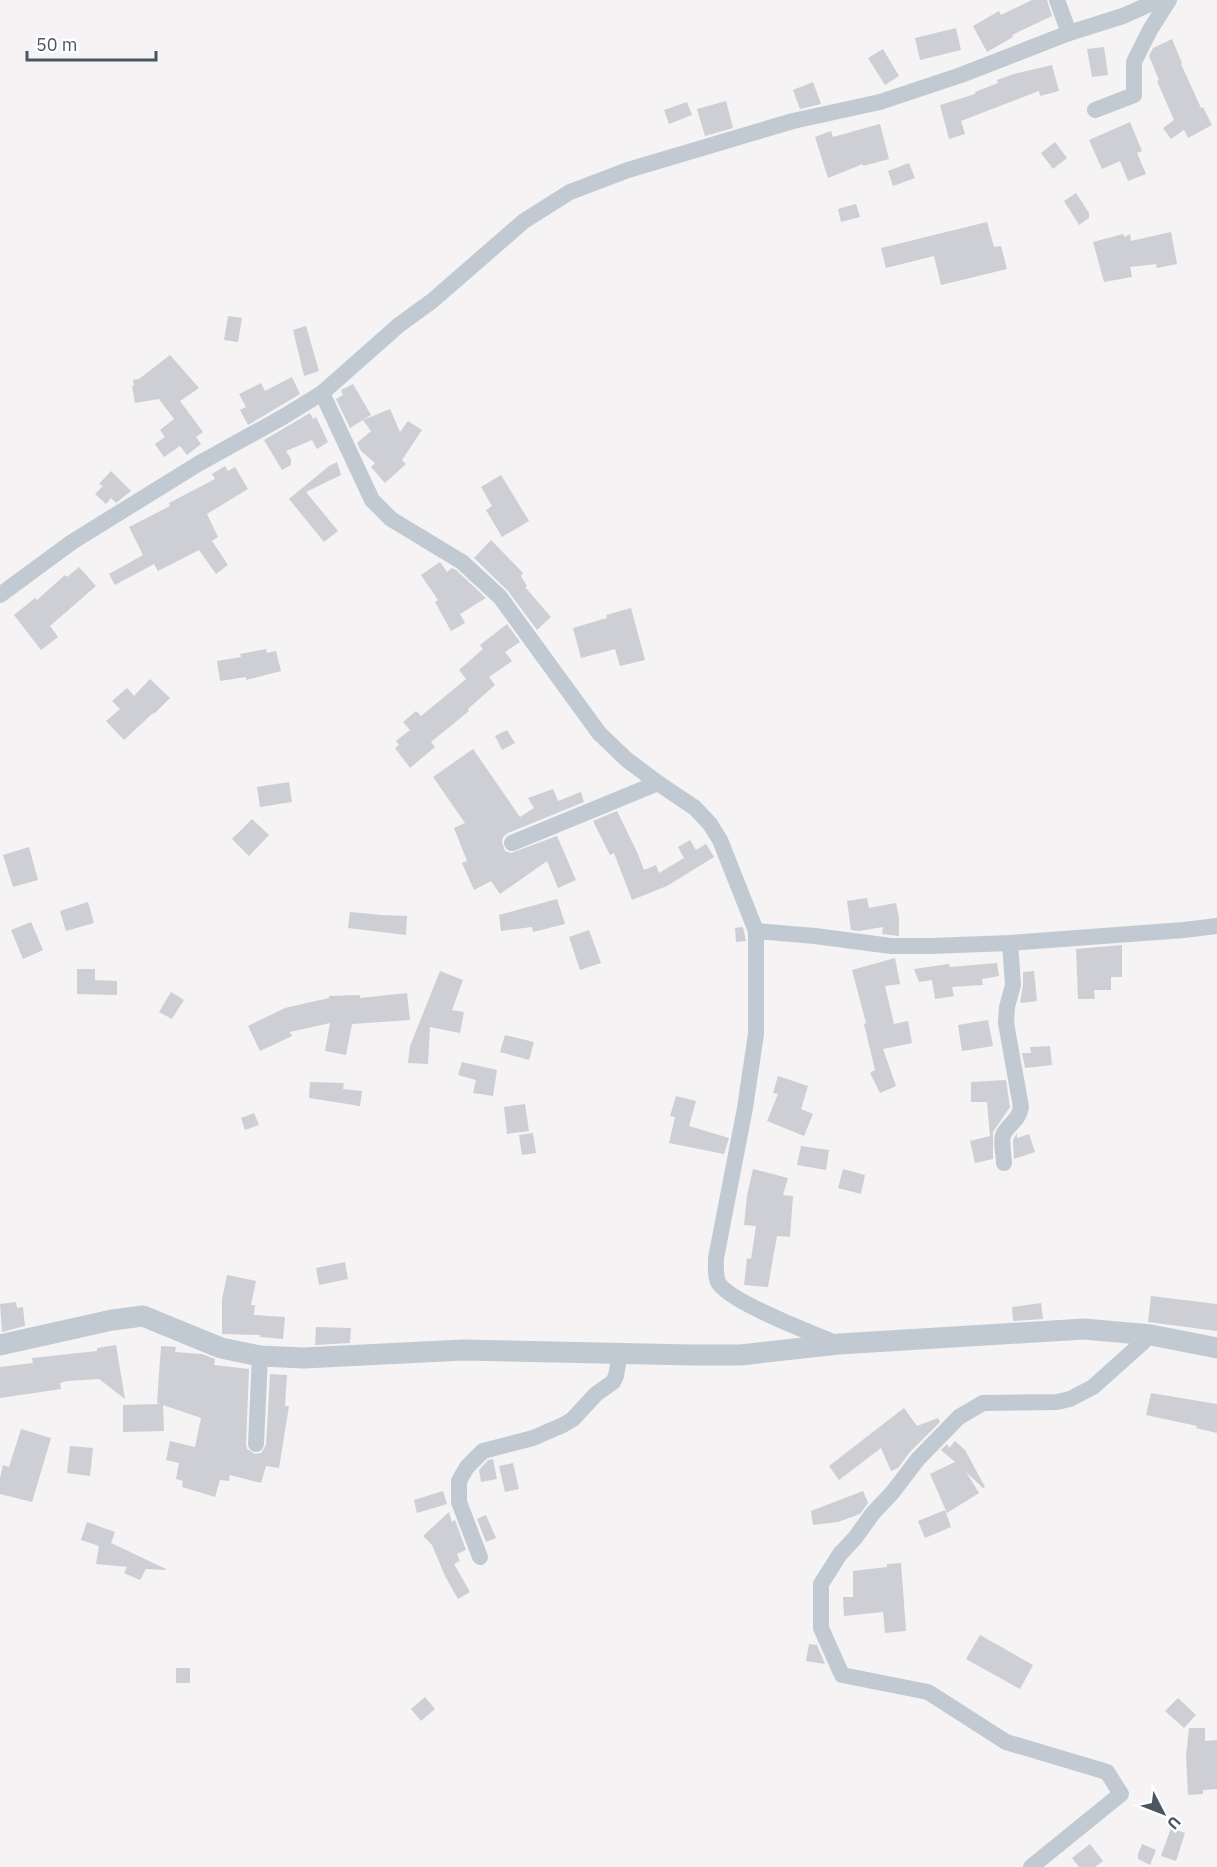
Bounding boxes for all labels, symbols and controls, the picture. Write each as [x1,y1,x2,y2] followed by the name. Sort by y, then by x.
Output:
[27,24,156,62] scale bar
[36,33,78,56] text: 50 m
[1133,1783,1193,1843] north arrow
[1163,1812,1185,1834] text: U

